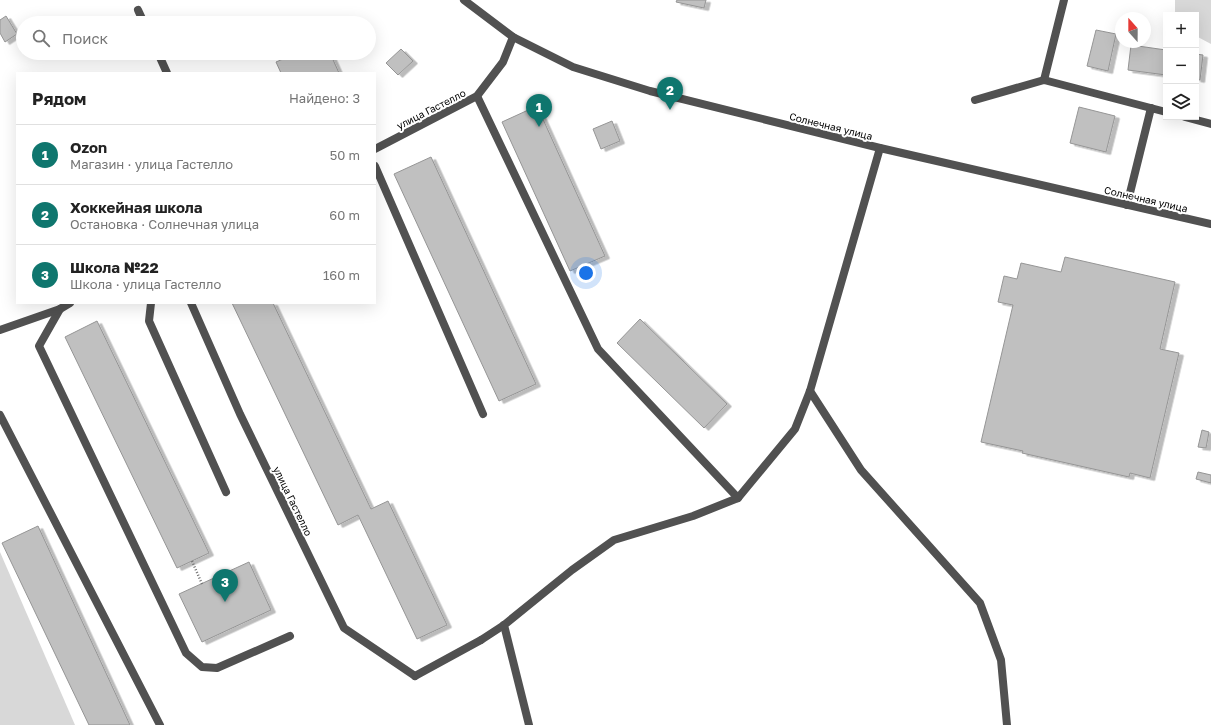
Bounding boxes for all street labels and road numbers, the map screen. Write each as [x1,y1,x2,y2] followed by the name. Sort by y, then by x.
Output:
[395,86,467,132] street label: улица Гастелло
[788,110,874,142] street label: Солнечная улица
[1103,184,1189,214] street label: Солнечная улица
[271,464,315,538] street label: улица Гастелло

